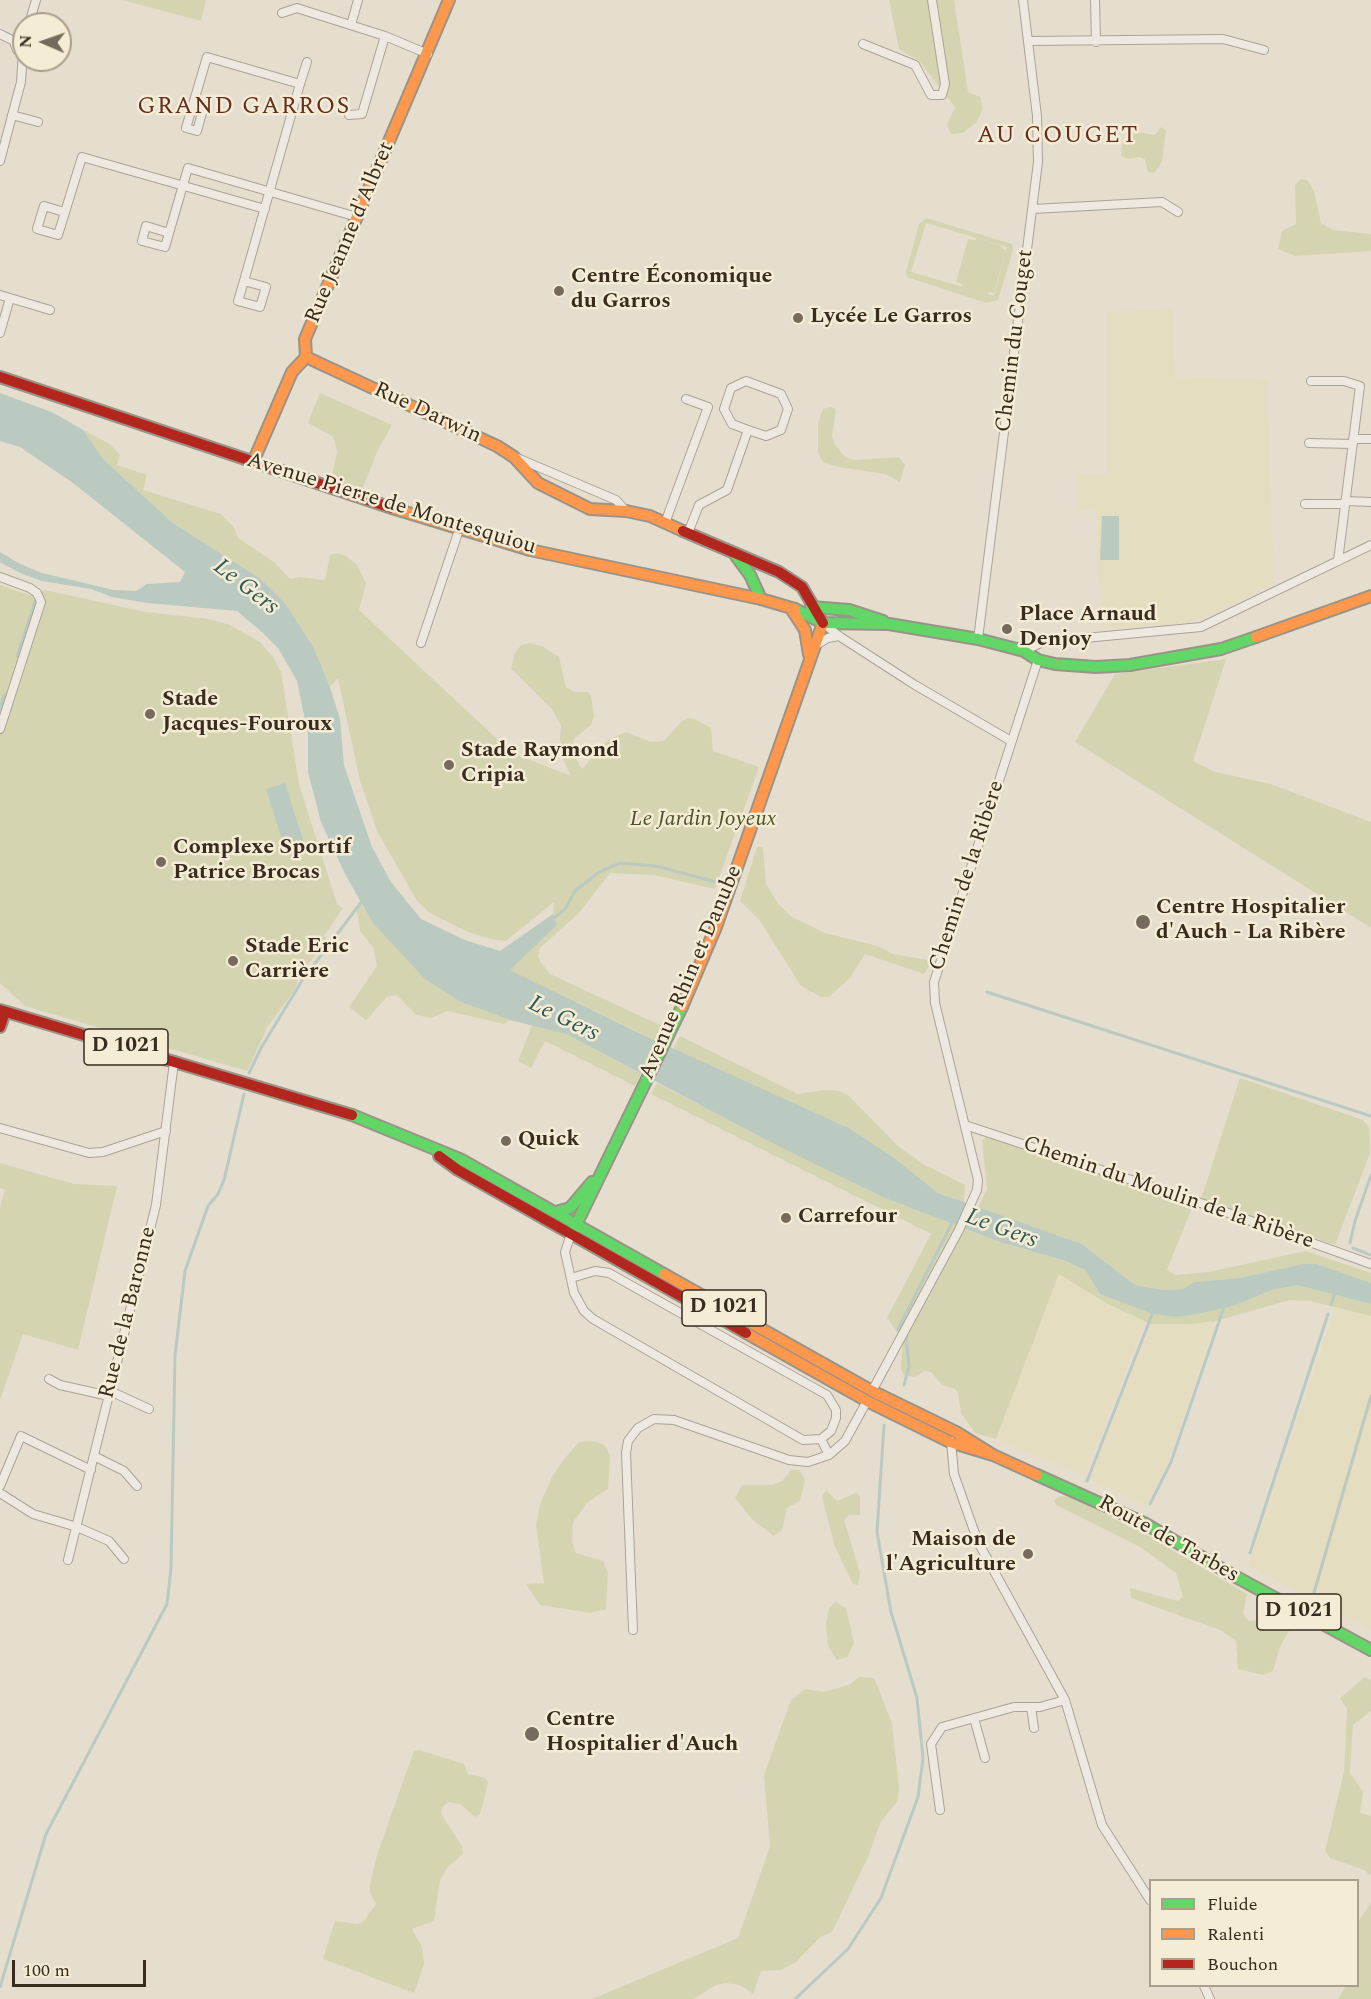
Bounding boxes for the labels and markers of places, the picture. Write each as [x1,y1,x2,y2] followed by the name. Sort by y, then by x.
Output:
[571,265,772,316] place label: Centre Économique du Garros
[552,284,566,298] marker: Centre Économique du Garros
[810,305,972,331] place label: Lycée Le Garros
[791,311,805,325] marker: Lycée Le Garros
[1019,603,1157,654] place label: Place Arnaud Denjoy
[1000,622,1014,636] marker: Place Arnaud Denjoy
[162,688,332,740] place label: Stade Jacques-Fouroux
[143,707,157,721] marker: Stade Jacques-Fouroux
[461,739,619,790] place label: Stade Raymond Cripia
[442,758,456,772] marker: Stade Raymond Cripia
[173,836,351,888] place label: Complexe Sportif Patrice Brocas
[154,855,168,869] marker: Complexe Sportif Patrice Brocas
[1156,896,1346,948] place label: Centre Hospitalier d'Auch - La Ribère
[1134,913,1152,931] marker: Centre Hospitalier d'Auch - La Ribère
[245,935,349,986] place label: Stade Eric Carrière
[226,954,240,968] marker: Stade Eric Carrière
[518,1128,579,1154] place label: Quick
[499,1134,513,1148] marker: Quick
[798,1205,897,1231] place label: Carrefour
[779,1211,793,1225] marker: Carrefour
[886,1528,1016,1580] place label: Maison de l'Agriculture
[1021,1547,1035,1561] marker: Maison de l'Agriculture
[546,1708,738,1760] place label: Centre Hospitalier d'Auch
[523,1725,541,1743] marker: Centre Hospitalier d'Auch

